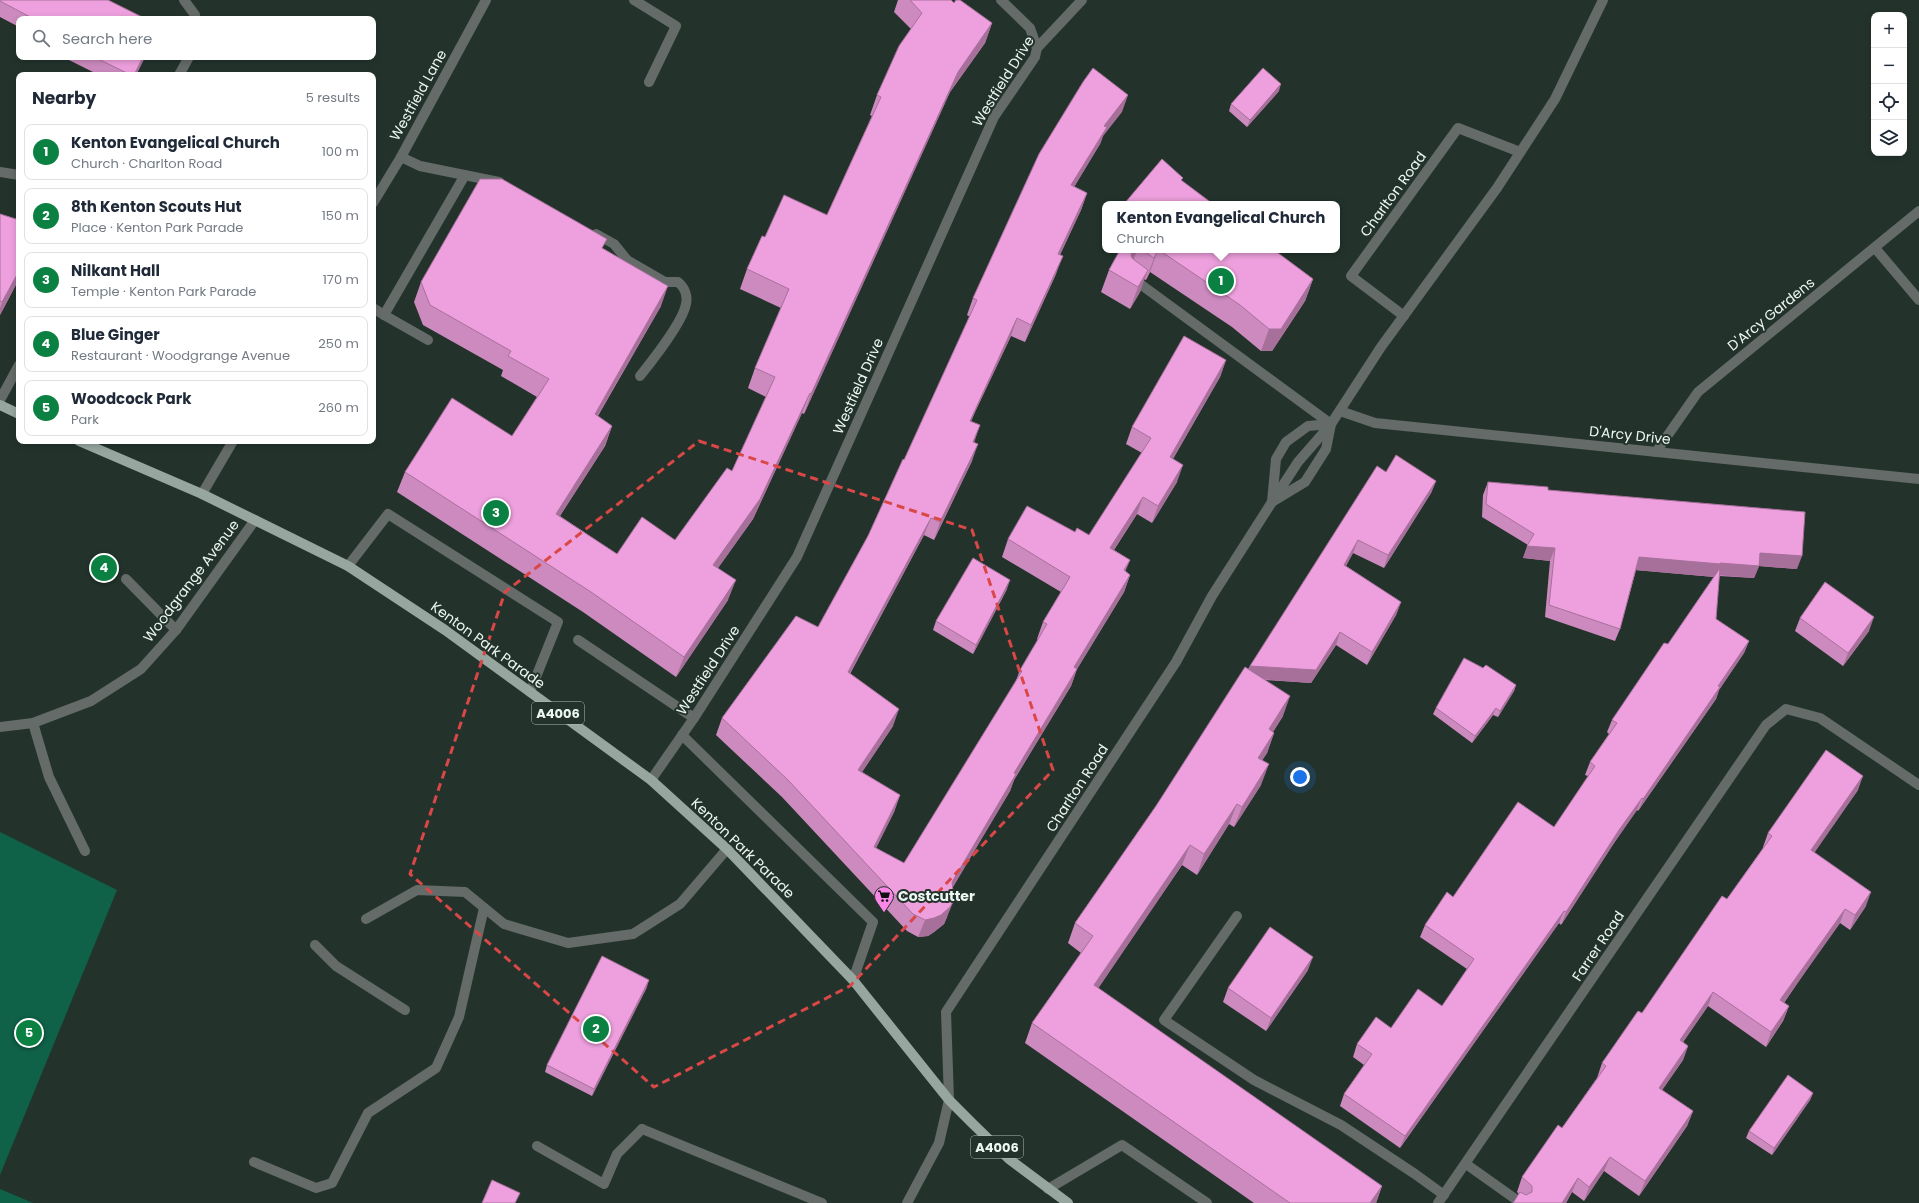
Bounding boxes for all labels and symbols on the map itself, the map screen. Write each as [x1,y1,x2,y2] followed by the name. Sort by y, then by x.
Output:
[967,32,1039,130] street label: Westfield Drive
[385,46,451,144] street label: Westfield Lane
[1355,147,1431,241] street label: Charlton Road
[1208,266,1234,296] pin: 1
[1723,273,1819,355] street label: D'Arcy Gardens
[828,334,888,437] street label: Westfield Drive
[1588,421,1672,449] street label: D'Arcy Drive
[483,498,509,528] pin: 3
[138,515,244,646] street label: Woodgrange Avenue
[91,553,117,583] pin: 4
[427,597,550,694] street label: Kenton Park Parade
[672,621,745,719] street label: Westfield Drive
[532,702,584,724] road number: A4006
[1041,740,1113,836] street label: Charlton Road
[1290,767,1310,787] your location
[687,793,799,903] street label: Kenton Park Parade
[873,885,895,913] supermarket icon: Costcutter
[898,886,975,906] place label: Costcutter
[1567,907,1629,985] street label: Farrer Road
[583,1014,609,1044] pin: 2
[16,1018,42,1048] pin: 5
[971,1136,1023,1158] road number: A4006

